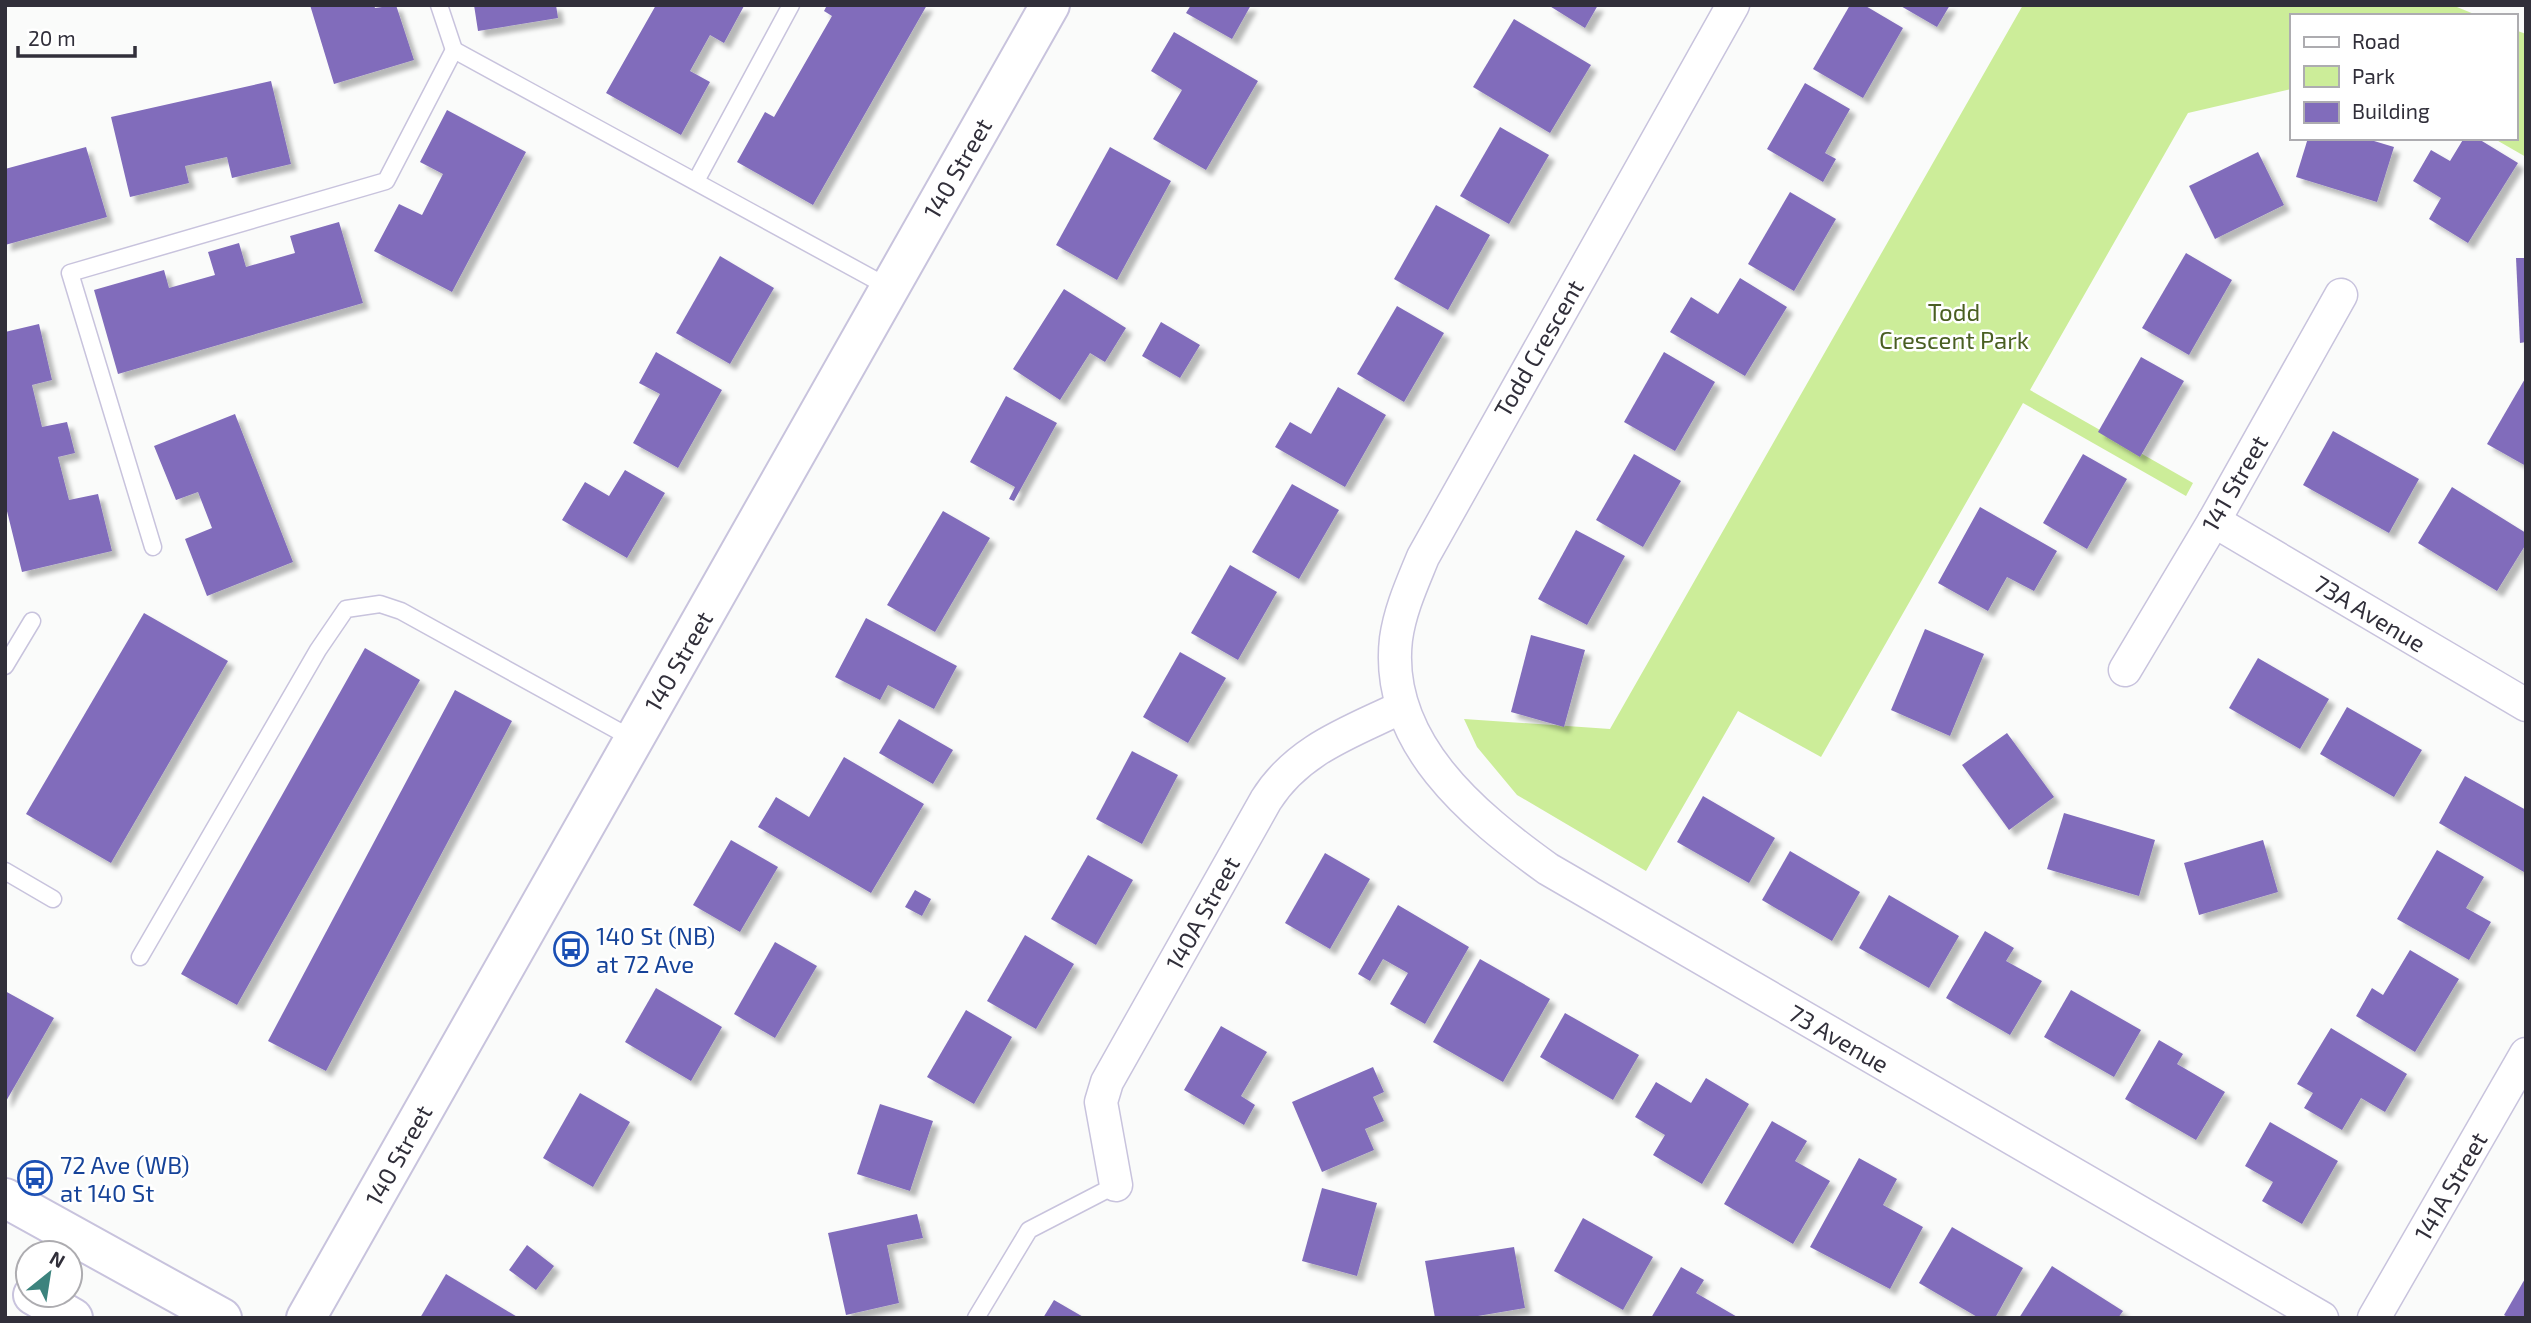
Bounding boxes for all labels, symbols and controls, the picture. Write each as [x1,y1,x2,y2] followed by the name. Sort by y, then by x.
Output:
[18,14,135,58] scale bar
[2290,14,2517,140] legend
[28,25,76,50] text: 20 m
[2352,28,2400,53] text: Road
[2352,63,2395,88] text: Park
[2352,98,2430,123] text: Building
[917,113,997,223] street label: 140 Street
[1487,274,1589,422] street label: Todd Crescent
[1879,297,2029,354] park label: Todd Crescent Park
[2195,430,2273,536] street label: 141 Street
[2309,568,2431,658] street label: 73A Avenue
[638,606,718,716] street label: 140 Street
[1159,851,1245,975] street label: 140A Street
[596,921,715,978] place label: 140 St (NB) at 72 Ave
[552,930,590,968] bus stop icon: 140 St (NB) at 72 Ave
[1784,998,1894,1078] street label: 73 Avenue
[358,1099,438,1211] street label: 140 Street
[2407,1127,2493,1245] street label: 141A Street
[60,1150,190,1207] place label: 72 Ave (WB) at 140 St
[16,1159,54,1197] bus stop icon: 72 Ave (WB) at 140 St
[14,1239,84,1309] north arrow
[46,1245,69,1272] text: N

